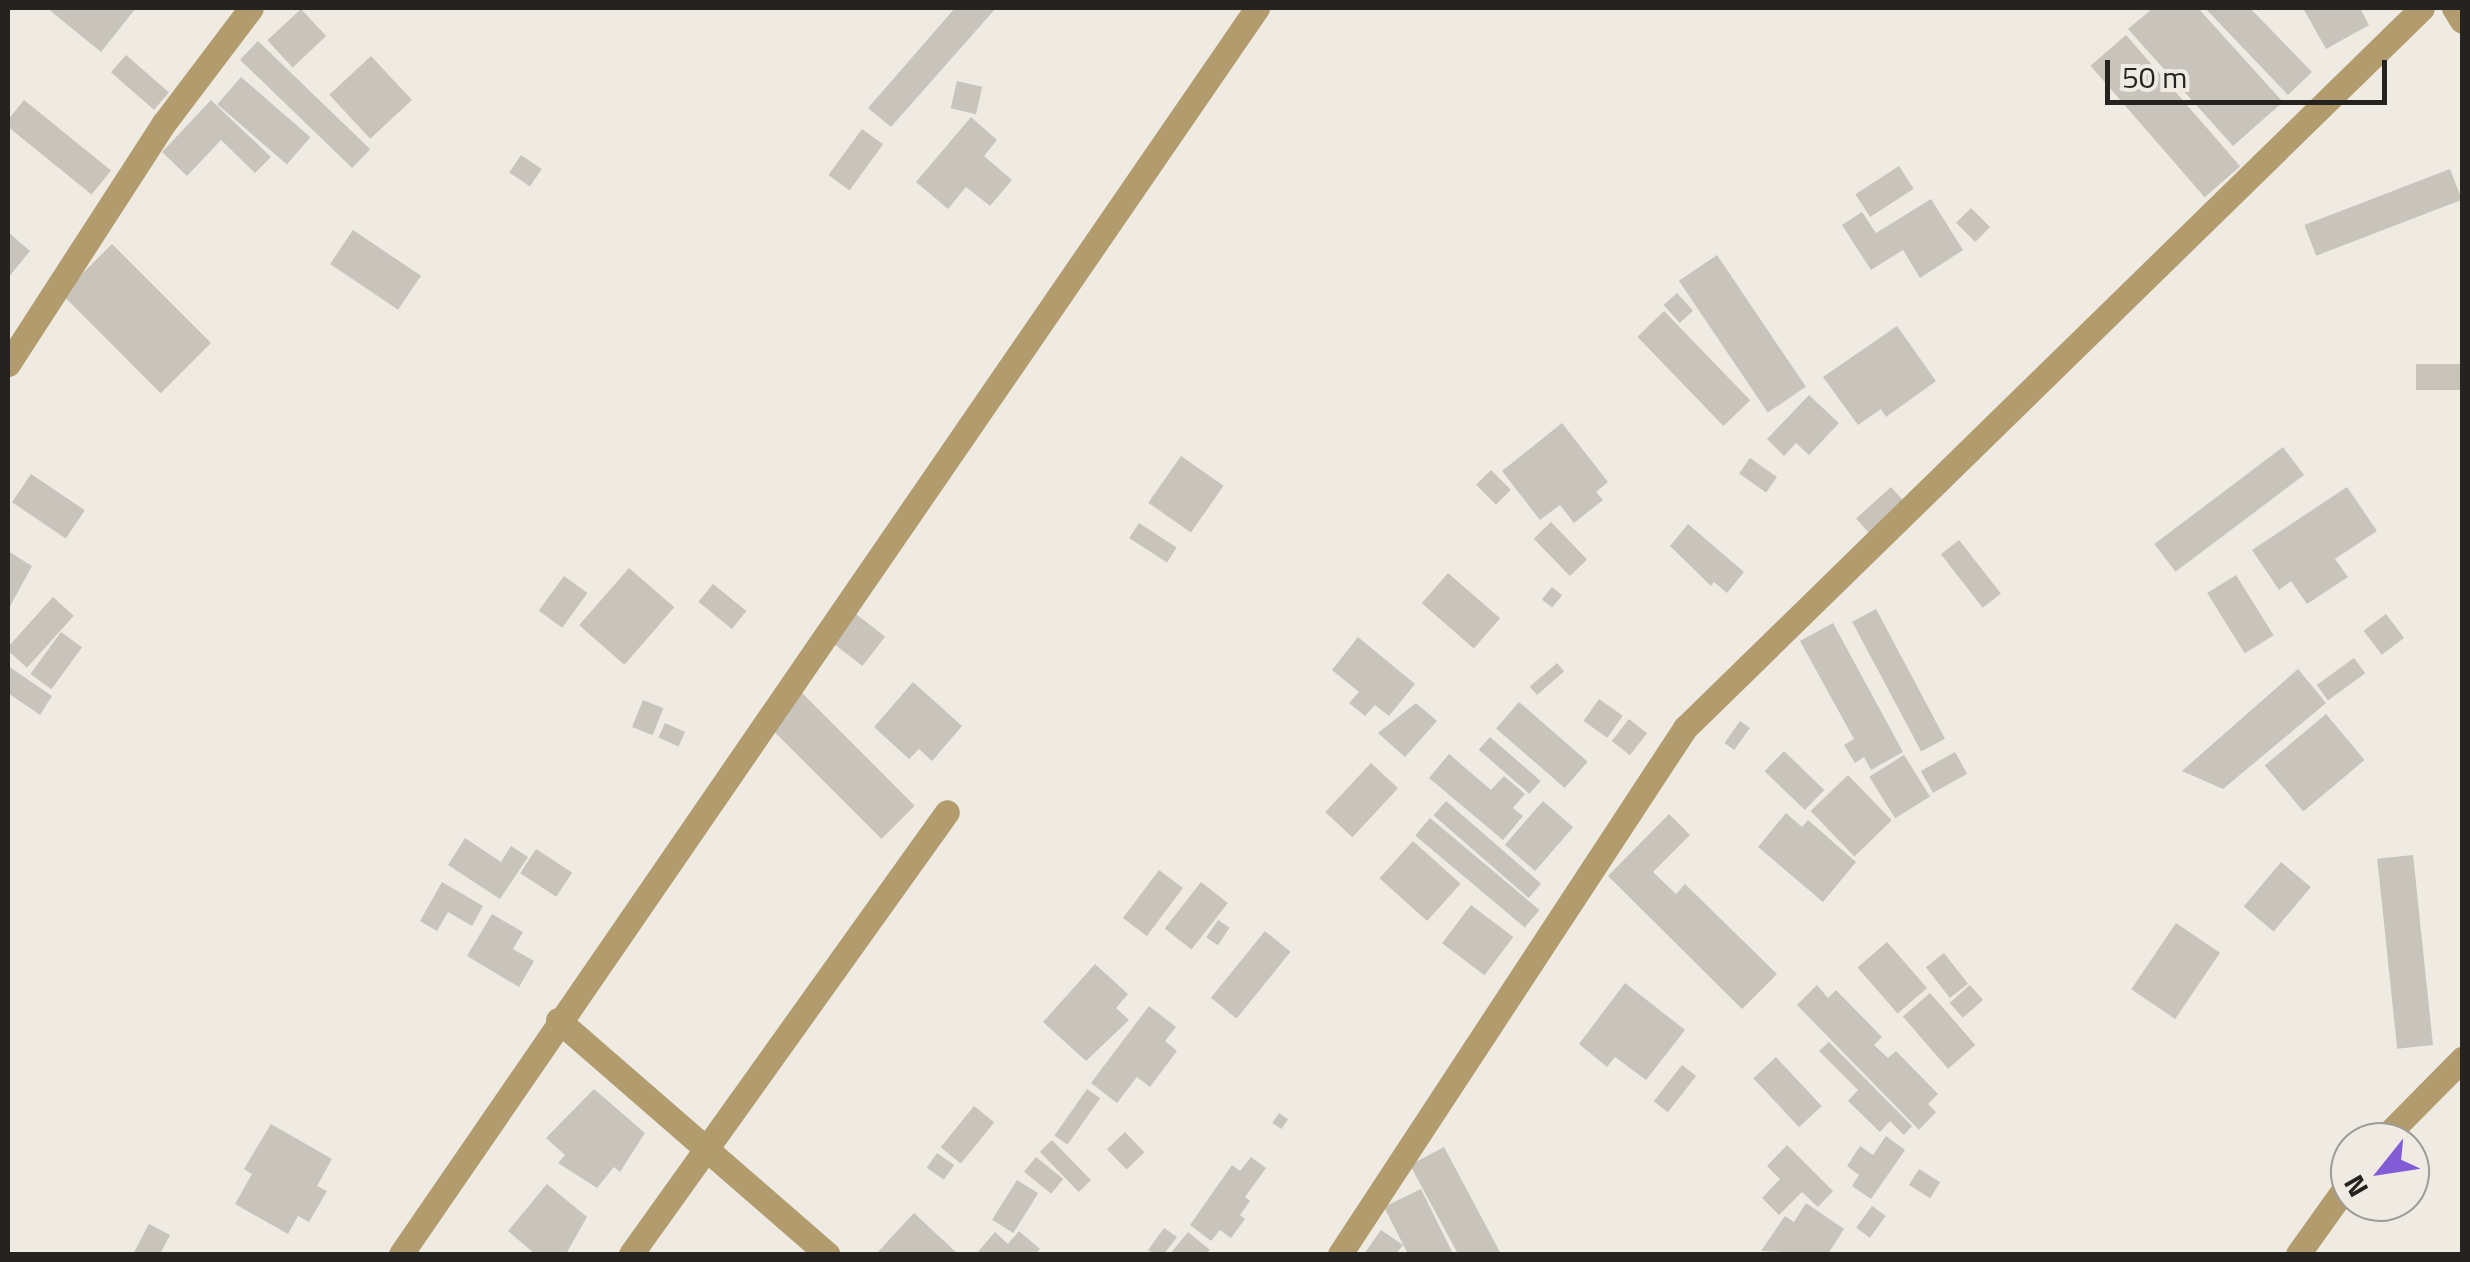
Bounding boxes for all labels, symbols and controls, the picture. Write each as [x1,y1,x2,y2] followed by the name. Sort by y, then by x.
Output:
[2110,40,2392,102] scale bar
[2122,54,2187,100] text: 50 m
[2330,1122,2430,1222] north arrow
[2332,1167,2379,1205] text: N

